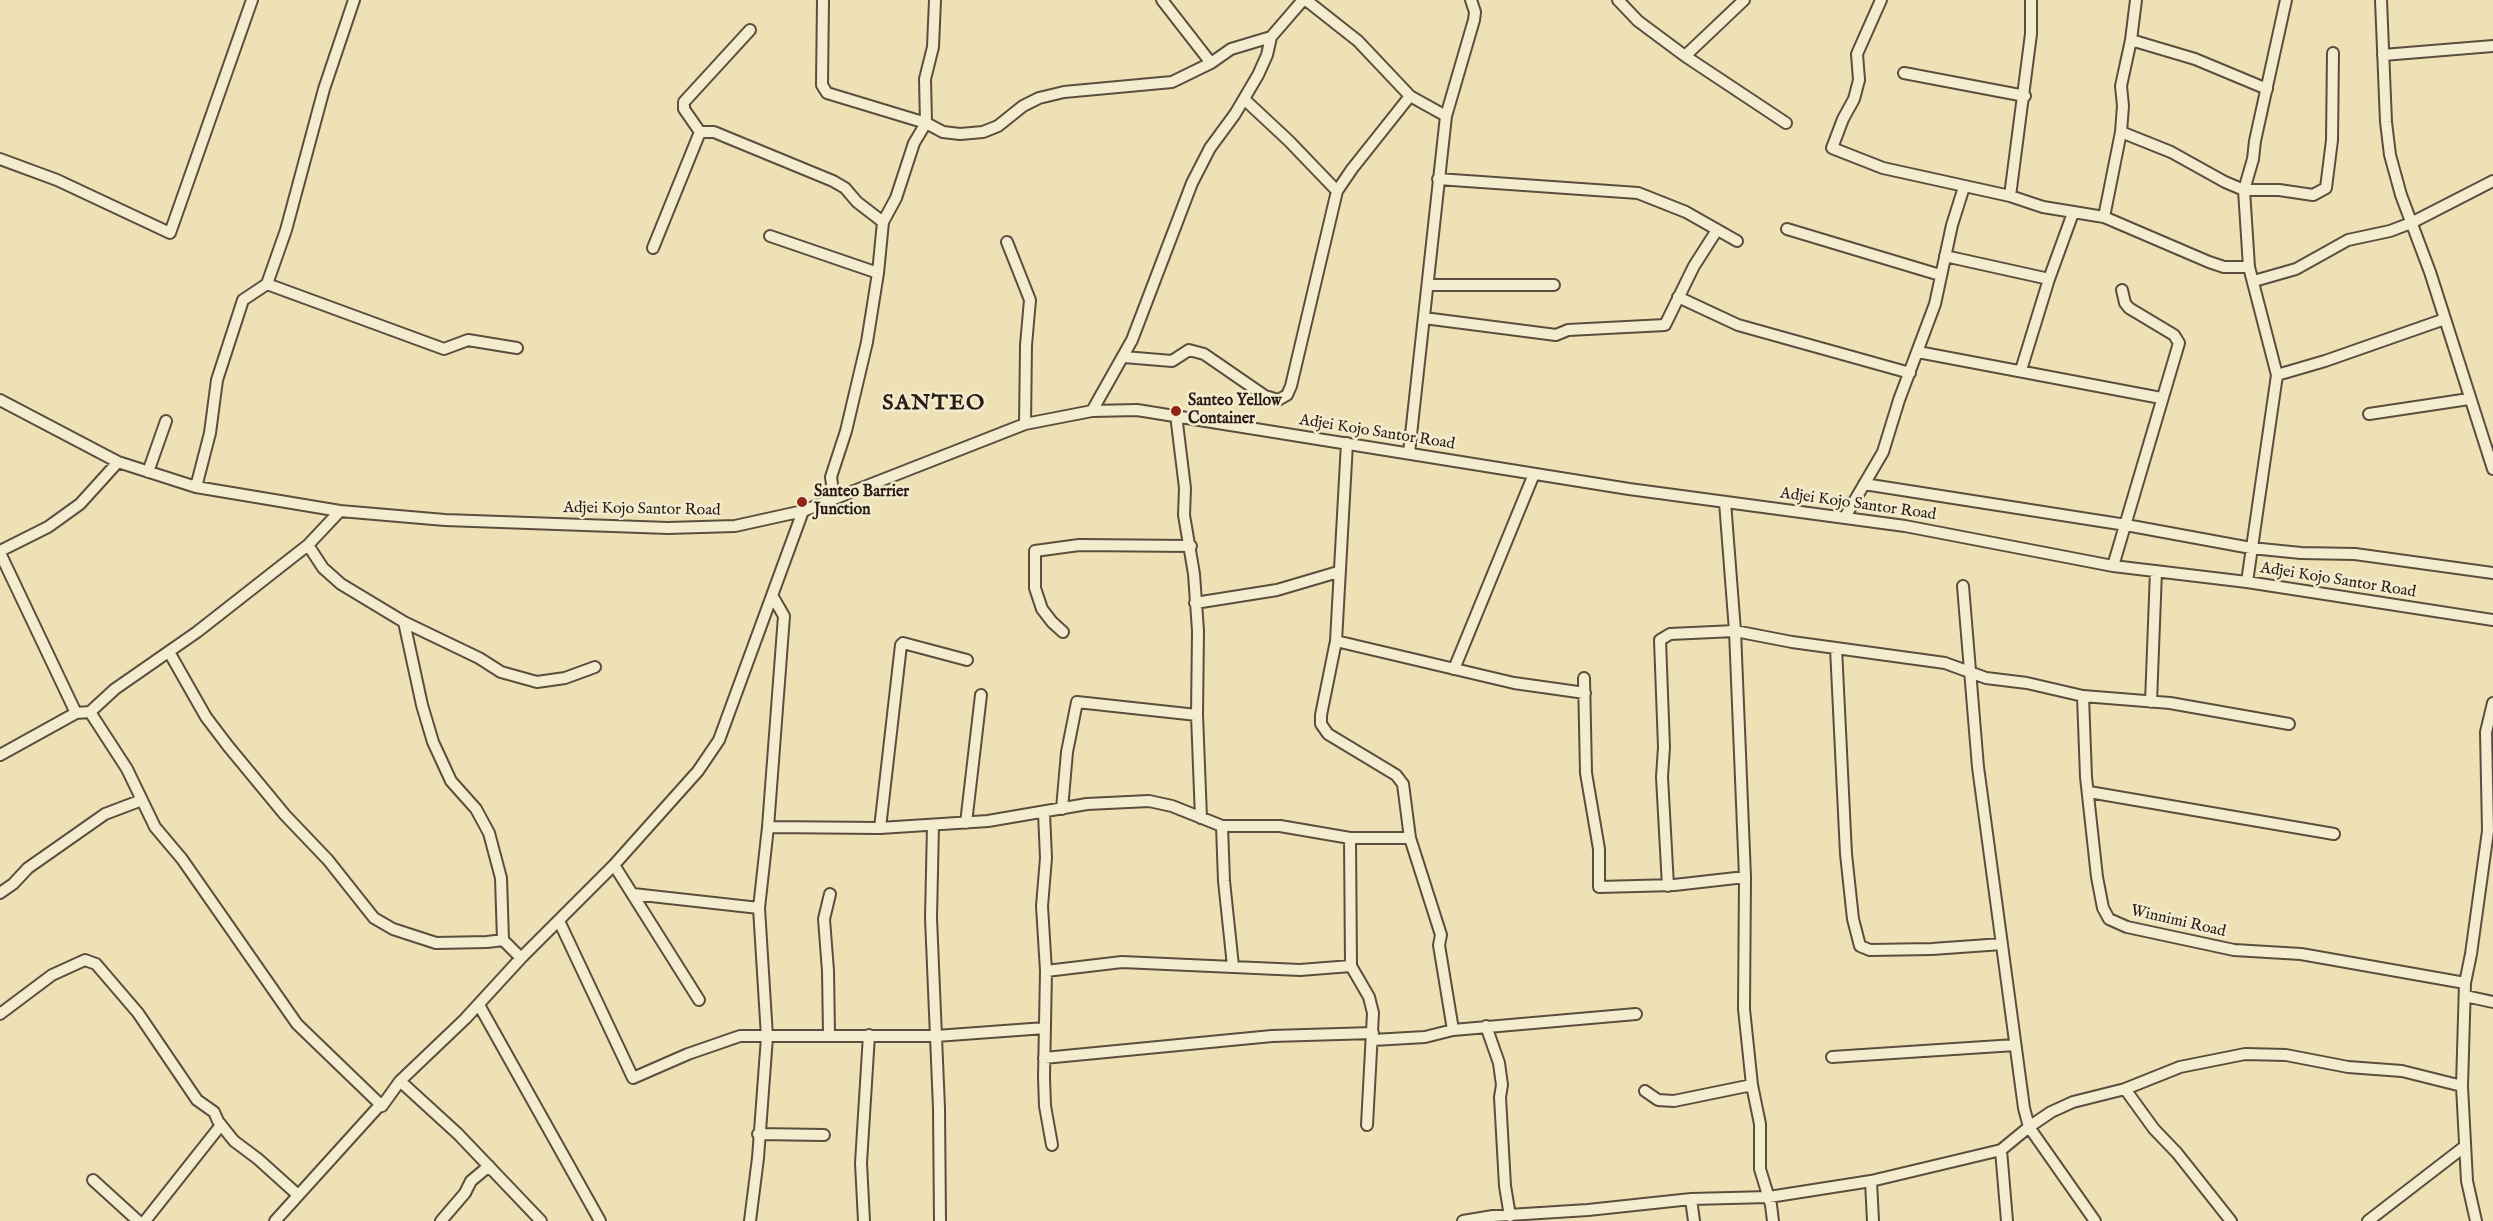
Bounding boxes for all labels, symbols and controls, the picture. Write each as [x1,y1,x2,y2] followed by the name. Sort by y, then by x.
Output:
[882,391,986,417] district label: SANTEO
[1188,392,1281,430] place label: Santeo Yellow Container
[1169,404,1183,418] marker: Santeo Yellow Container
[1298,411,1456,455] street label: Adjei Kojo Santor Road
[814,483,909,521] place label: Santeo Barrier Junction
[1779,485,1937,525] street label: Adjei Kojo Santor Road
[795,495,809,509] marker: Santeo Barrier Junction
[563,499,721,521] street label: Adjei Kojo Santor Road
[2259,559,2417,603] street label: Adjei Kojo Santor Road
[2129,902,2227,942] street label: Winnimi Road

